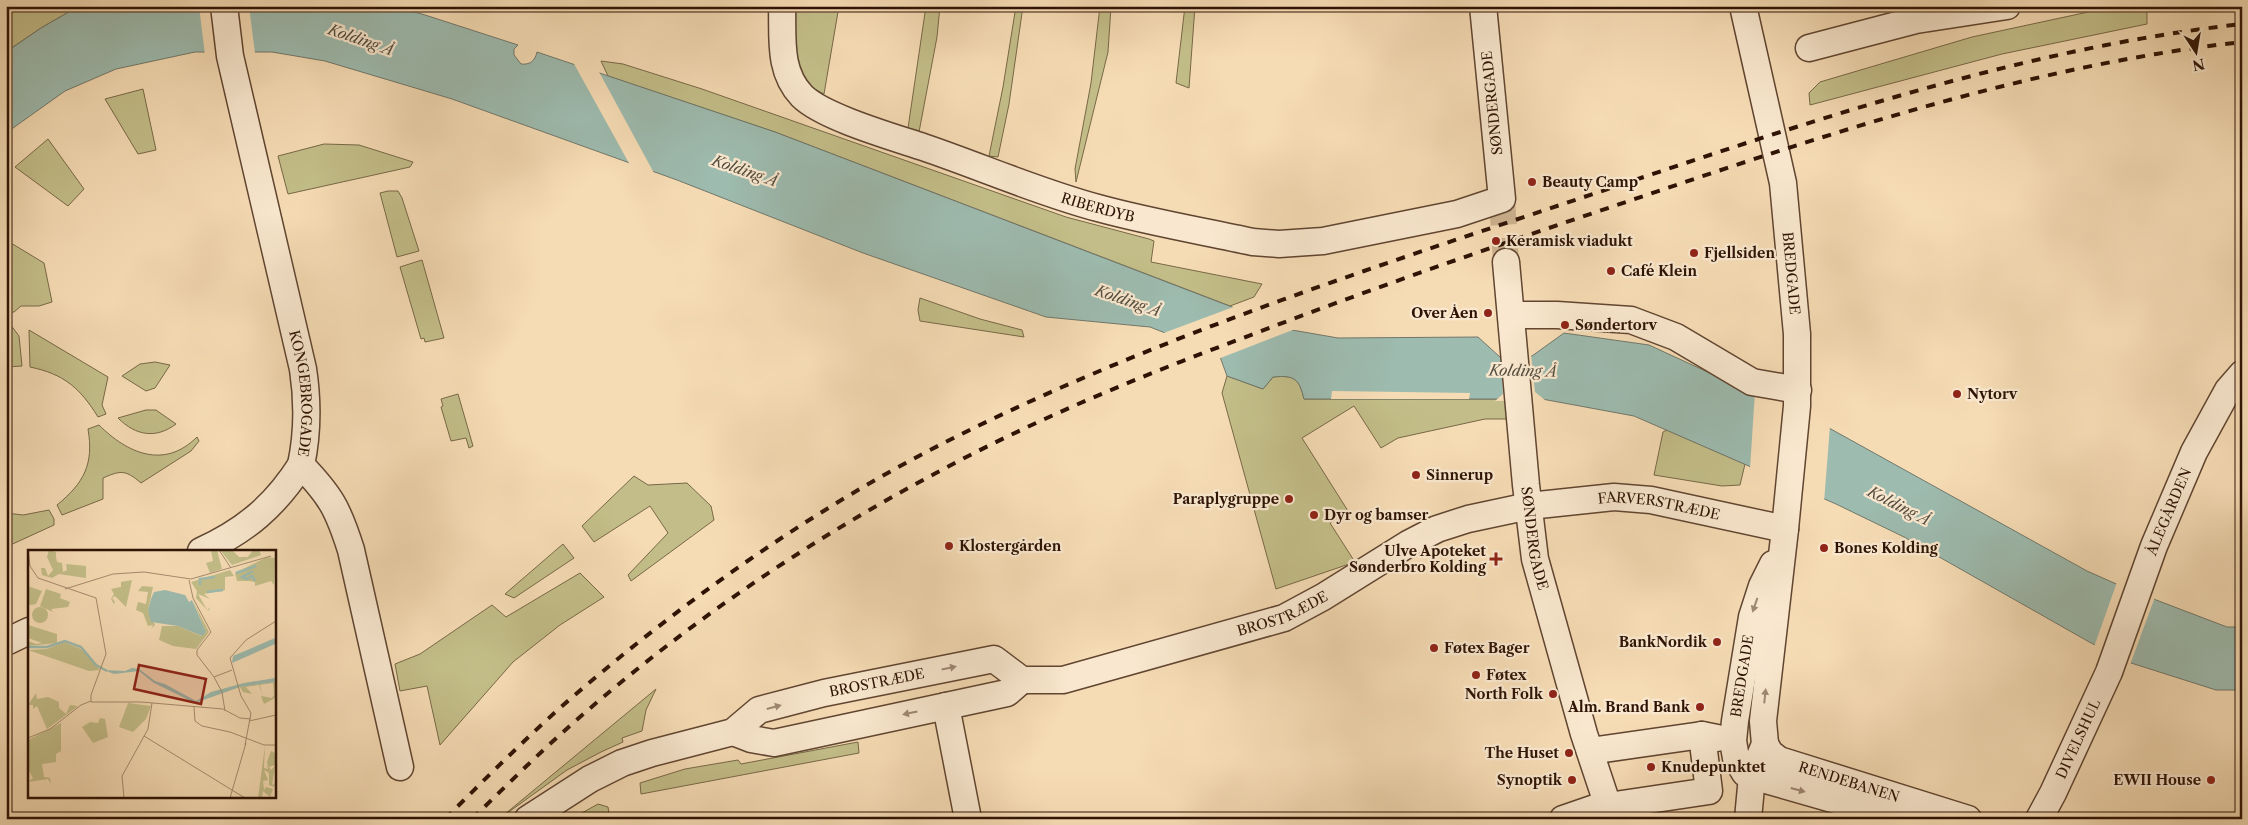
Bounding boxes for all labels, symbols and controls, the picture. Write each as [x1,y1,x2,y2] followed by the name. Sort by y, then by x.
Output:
[325,19,396,60] water label: Kolding Å
[2170,28,2220,78] north arrow
[1478,50,1506,156] street label: SØNDERGADE
[2191,55,2207,75] text: N
[709,150,780,191] water label: Kolding Å
[1542,173,1638,191] place label: Beauty Camp
[1526,176,1538,188] marker: Beauty Camp
[1059,189,1137,226] street label: RIBERDYB
[1779,231,1804,315] street label: BREDGADE
[1506,232,1633,250] place label: Keramisk viadukt
[1490,235,1502,247] marker: Keramisk viadukt
[1704,244,1775,262] place label: Fjellsiden
[1688,247,1700,259] marker: Fjellsiden
[1621,262,1697,280] place label: Café Klein
[1605,265,1617,277] marker: Café Klein
[1092,280,1163,321] water label: Kolding Å
[1411,304,1478,322] place label: Over Åen
[1482,307,1494,319] marker: Over Åen
[1575,316,1658,334] place label: Søndertorv
[1559,319,1571,331] marker: Søndertorv
[285,328,316,458] street label: KONGEBROGADE
[1488,360,1557,381] water label: Kolding Å
[1967,385,2018,403] place label: Nytorv
[1951,388,1963,400] marker: Nytorv
[2141,465,2195,559] street label: ÅLEGÅRDEN
[1426,466,1493,484] place label: Sinnerup
[1410,469,1422,481] marker: Sinnerup
[1864,481,1934,529] water label: Kolding Å
[1517,486,1552,592] street label: SØNDERGADE
[1597,488,1722,524] street label: FARVERSTRÆDE
[1173,490,1279,508] place label: Paraplygruppe
[1283,493,1295,505] marker: Paraplygruppe
[1324,506,1429,524] place label: Dyr og bamser
[1308,509,1320,521] marker: Dyr og bamser
[959,537,1062,555] place label: Klostergården
[1834,539,1939,557] place label: Bones Kolding
[943,540,955,552] marker: Klostergården
[1349,542,1487,576] place label: Ulve Apoteket Sønderbro Kolding
[1818,542,1830,554] marker: Bones Kolding
[28,550,275,798] inset map
[1490,553,1502,565] marker: Ulve Apoteket Sønderbro Kolding
[1235,587,1331,640] street label: BROSTRÆDE
[1751,598,1759,613] one-way arrow
[1619,633,1708,651] place label: BankNordik
[1727,633,1757,719] street label: BREDGADE
[1711,636,1723,648] marker: BankNordik
[1444,639,1530,657] place label: Føtex Bager
[1428,642,1440,654] marker: Føtex Bager
[828,664,926,701] street label: BROSTRÆDE
[942,664,957,672] one-way arrow
[1486,666,1527,684] place label: Føtex
[1470,669,1482,681] marker: Føtex
[1465,685,1544,703] place label: North Folk
[1547,688,1559,700] marker: North Folk
[1761,688,1769,704] one-way arrow
[2052,696,2104,782] street label: DIVELSHUL
[1567,698,1691,716] place label: Alm. Brand Bank
[1694,701,1706,713] marker: Alm. Brand Bank
[766,702,781,710] one-way arrow
[902,709,918,717] one-way arrow
[1484,744,1559,762] place label: The Huset
[1563,747,1575,759] marker: The Huset
[1661,758,1766,776] place label: Knudepunktet
[1796,758,1902,806] street label: RENDEBANEN
[1645,761,1657,773] marker: Knudepunktet
[1497,771,1563,789] place label: Synoptik
[2113,771,2201,789] place label: EWII House
[1566,774,1578,786] marker: Synoptik
[2205,774,2217,786] marker: EWII House
[1791,787,1806,795] one-way arrow

